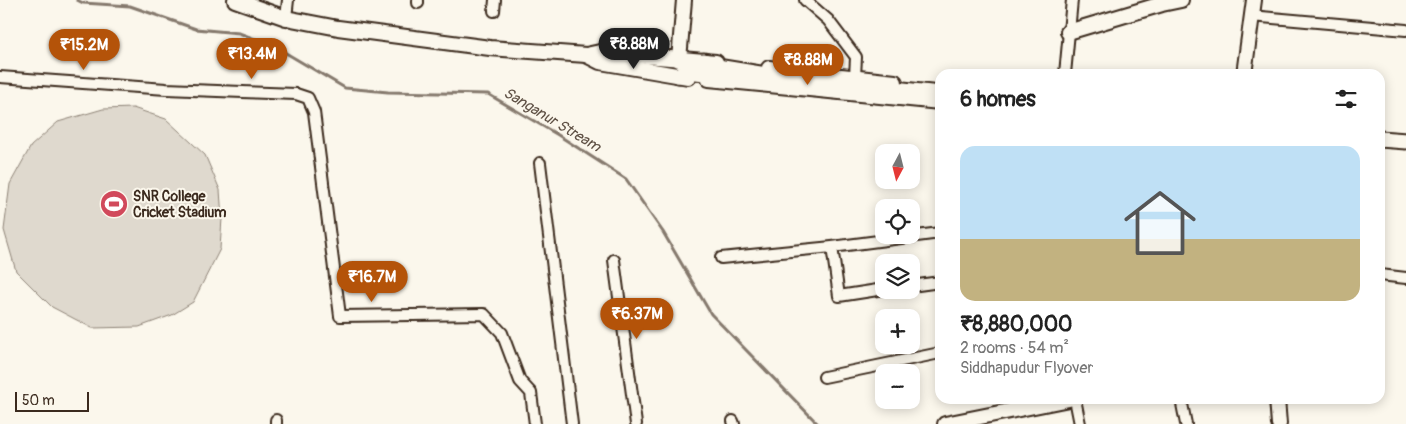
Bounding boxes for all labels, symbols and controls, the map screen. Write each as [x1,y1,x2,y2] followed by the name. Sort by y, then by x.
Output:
[43,28,125,71] pin: ₹15.2M
[593,28,675,70] pin: ₹8.88M
[610,34,658,54] text: ₹8.88M
[60,35,108,55] text: ₹15.2M
[211,38,293,80] pin: ₹13.4M
[227,44,277,64] text: ₹13.4M
[767,44,849,86] pin: ₹8.88M
[784,50,832,70] text: ₹8.88M
[500,84,605,157] water label: Sanganur Stream
[1332,85,1360,113] icon: filters
[960,86,1036,113] text: 6 homes
[875,144,920,189] north arrow
[875,144,920,409] map controls
[1115,178,1205,268] icon: home
[133,188,227,221] place label: SNR College Cricket Stadium
[99,189,129,219] sports icon: SNR College Cricket Stadium
[875,199,920,244] button: locate
[875,254,920,299] button: layers
[331,260,413,303] pin: ₹16.7M
[348,267,396,287] text: ₹16.7M
[596,298,678,340] pin: ₹6.37M
[611,304,663,324] text: ₹6.37M
[875,309,920,354] button: +
[960,311,1072,338] text: ₹8,880,000
[960,338,1069,358] text: 2 rooms · 54 m²
[960,358,1093,378] text: Siddhapudur Flyover
[875,364,920,409] button: −
[15,389,89,412] scale bar
[22,392,55,409] text: 50 m

